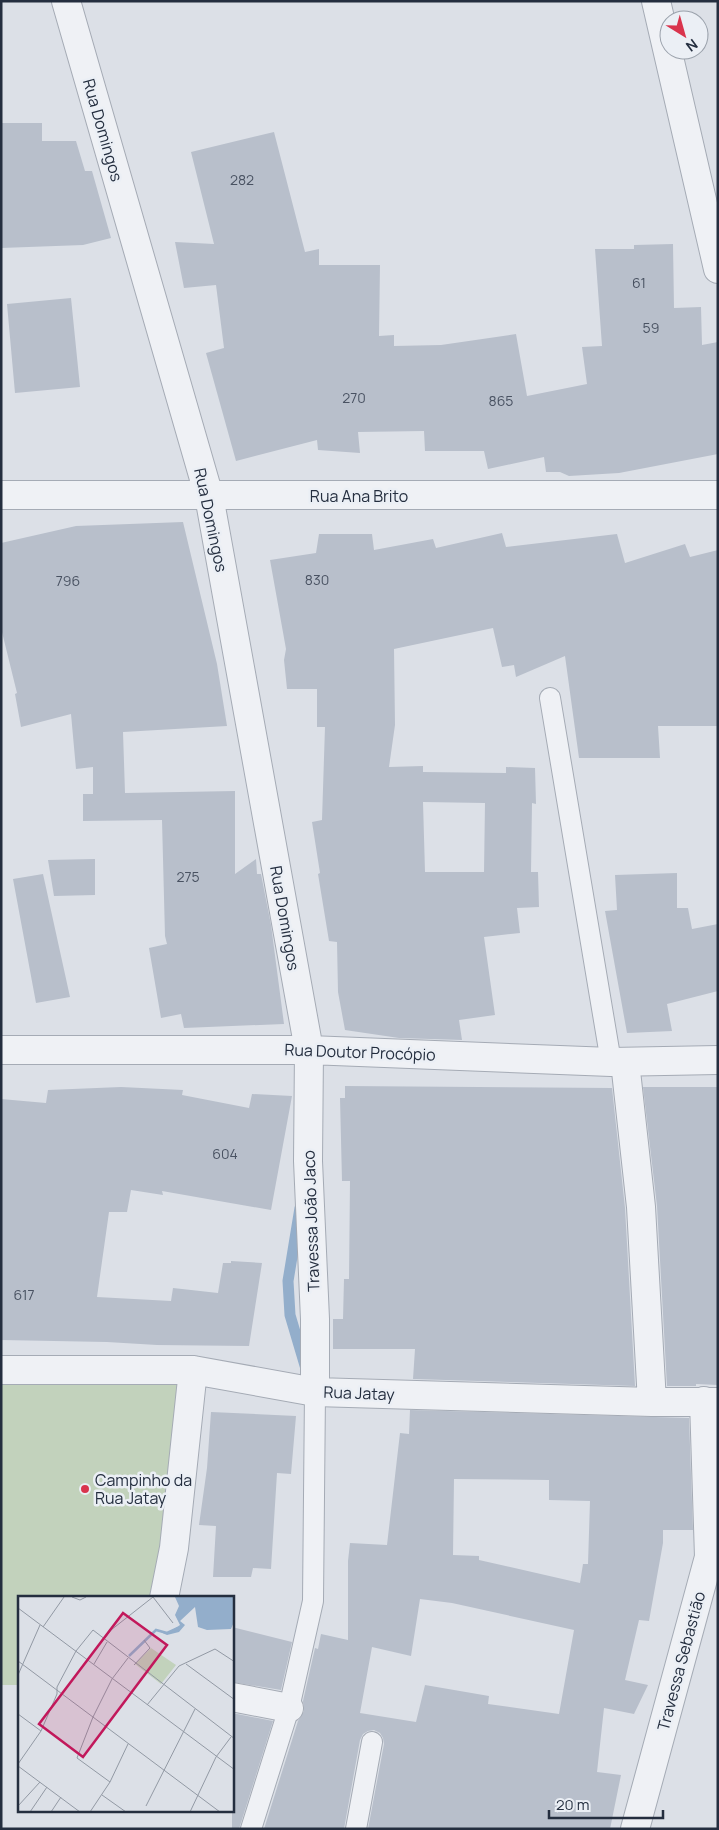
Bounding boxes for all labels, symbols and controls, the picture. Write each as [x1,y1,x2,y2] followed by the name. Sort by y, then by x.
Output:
[659,10,709,60] north arrow
[682,35,702,56] text: N
[78,76,128,184] street label: Rua Domingos
[230,170,254,189] house number: 282
[632,273,646,292] house number: 61
[643,318,659,337] house number: 59
[342,388,366,407] house number: 270
[489,391,513,410] house number: 865
[189,466,233,574] street label: Rua Domingos
[310,485,408,507] street label: Rua Ana Brito
[305,570,329,589] house number: 830
[56,571,80,590] house number: 796
[265,864,305,972] street label: Rua Domingos
[176,867,200,886] house number: 275
[284,1038,436,1066] street label: Rua Doutor Procópio
[212,1144,238,1163] house number: 604
[298,1150,324,1292] street label: Travessa João Jaco
[14,1285,34,1304] house number: 617
[323,1381,396,1405] street label: Rua Jatay
[95,1469,192,1509] place label: Campinho da Rua Jatay
[79,1483,91,1495] marker: Campinho da Rua Jatay
[652,1589,710,1733] street label: Travessa Sebastião
[18,1596,234,1812] inset map
[549,1788,663,1820] scale bar
[556,1794,589,1815] text: 20 m

